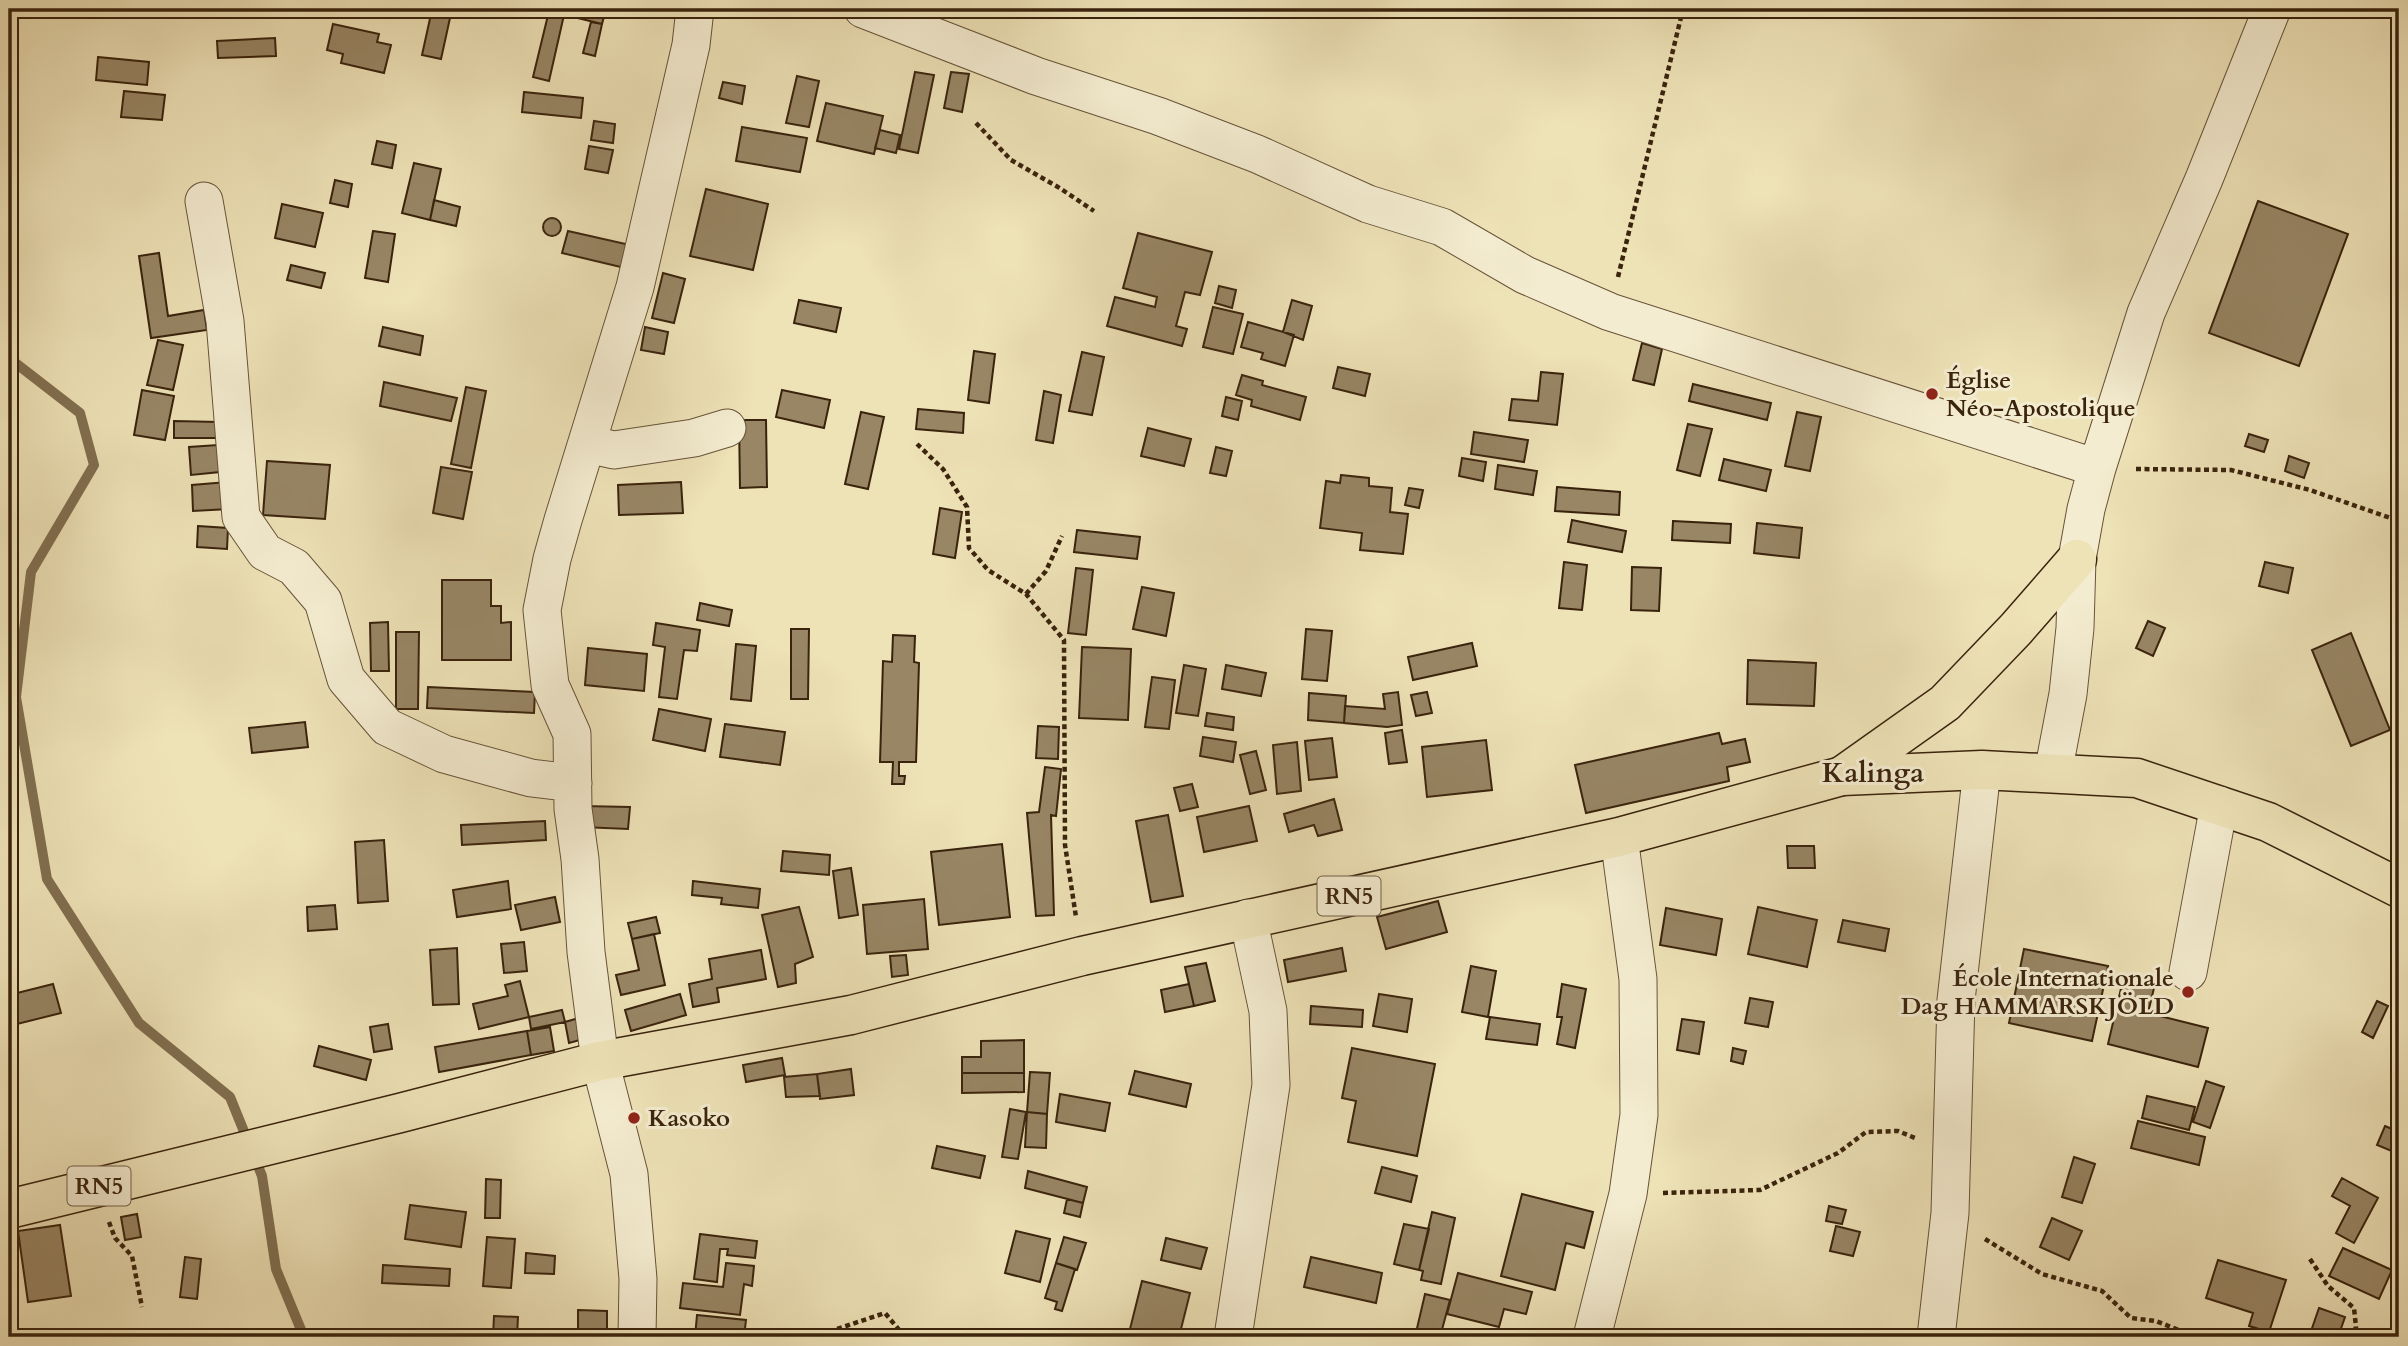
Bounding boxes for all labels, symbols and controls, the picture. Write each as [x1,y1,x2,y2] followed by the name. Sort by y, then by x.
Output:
[1946,364,2136,425] place label: Église Néo-Apostolique
[1924,386,1940,402] marker: Église Néo-Apostolique
[1822,754,1924,792] district label: Kalinga
[1318,876,1380,916] road number: RN5
[1901,962,2174,1023] place label: École Internationale Dag HAMMARSKJÖLD
[2180,984,2196,1000] marker: École Internationale Dag HAMMARSKJÖLD
[648,1102,730,1135] place label: Kasoko
[626,1110,642,1126] marker: Kasoko
[68,1166,130,1205] road number: RN5

